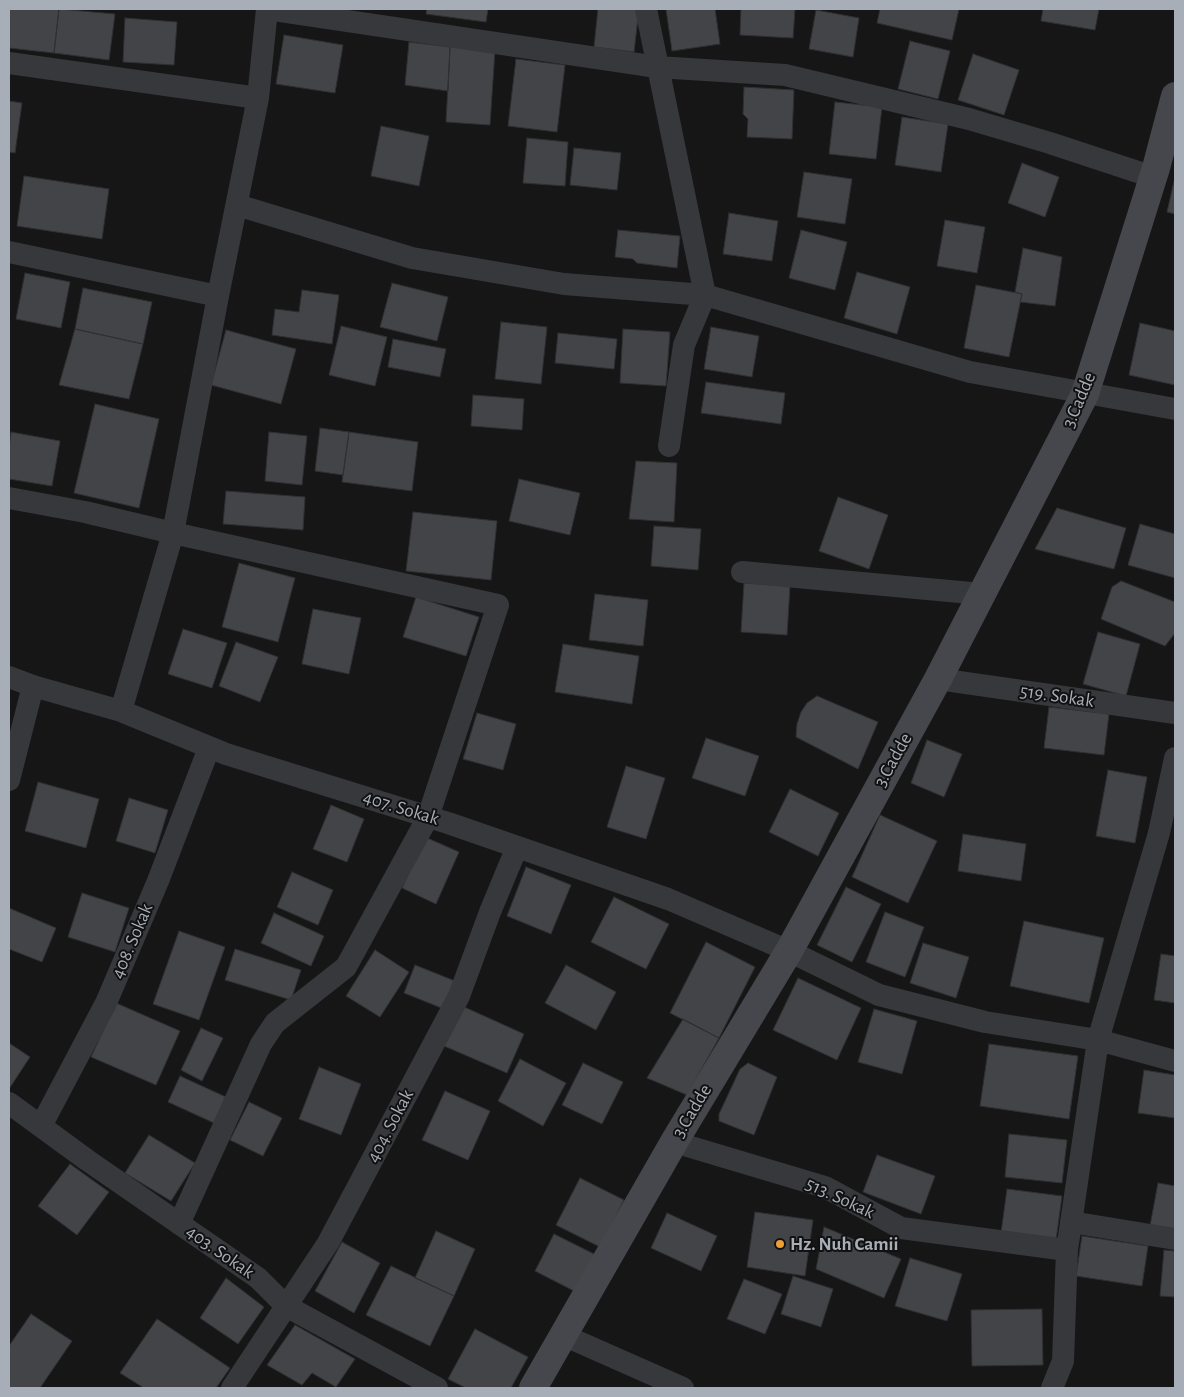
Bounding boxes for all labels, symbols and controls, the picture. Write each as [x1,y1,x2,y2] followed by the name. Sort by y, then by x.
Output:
[1057,369,1101,431] street label: 3.Cadde
[1019,680,1095,712] street label: 519. Sokak
[869,729,917,791] street label: 3.Cadde
[360,786,442,830] street label: 407. Sokak
[106,900,158,982] street label: 408. Sokak
[667,1080,717,1142] street label: 3.Cadde
[361,1086,419,1166] street label: 404. Sokak
[802,1172,878,1224] street label: 513. Sokak
[181,1220,259,1284] street label: 403. Sokak
[790,1233,899,1255] place label: Hz. Nuh Camii
[774,1238,786,1250] marker: Hz. Nuh Camii

